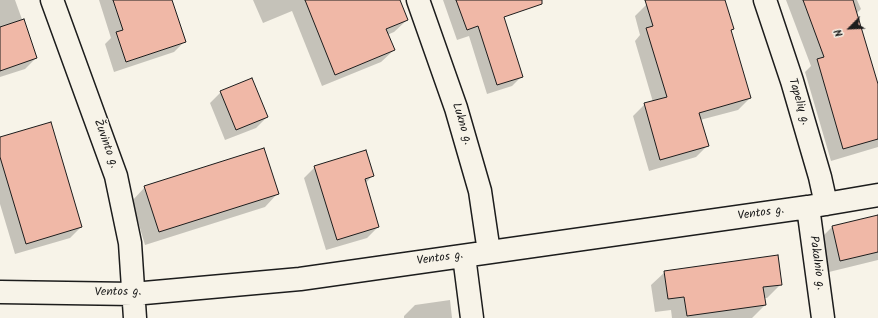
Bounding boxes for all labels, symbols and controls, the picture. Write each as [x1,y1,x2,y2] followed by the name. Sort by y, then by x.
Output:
[830,8,870,48] north arrow
[829,26,849,40] text: N
[784,77,812,127] street label: Tapelių g.
[448,101,474,147] street label: Lukno g.
[90,118,120,170] street label: Žuvinto g.
[737,204,785,224] street label: Ventos g.
[805,235,827,291] street label: Pakalnio g.
[416,249,464,269] street label: Ventos g.
[95,285,141,301] street label: Ventos g.

